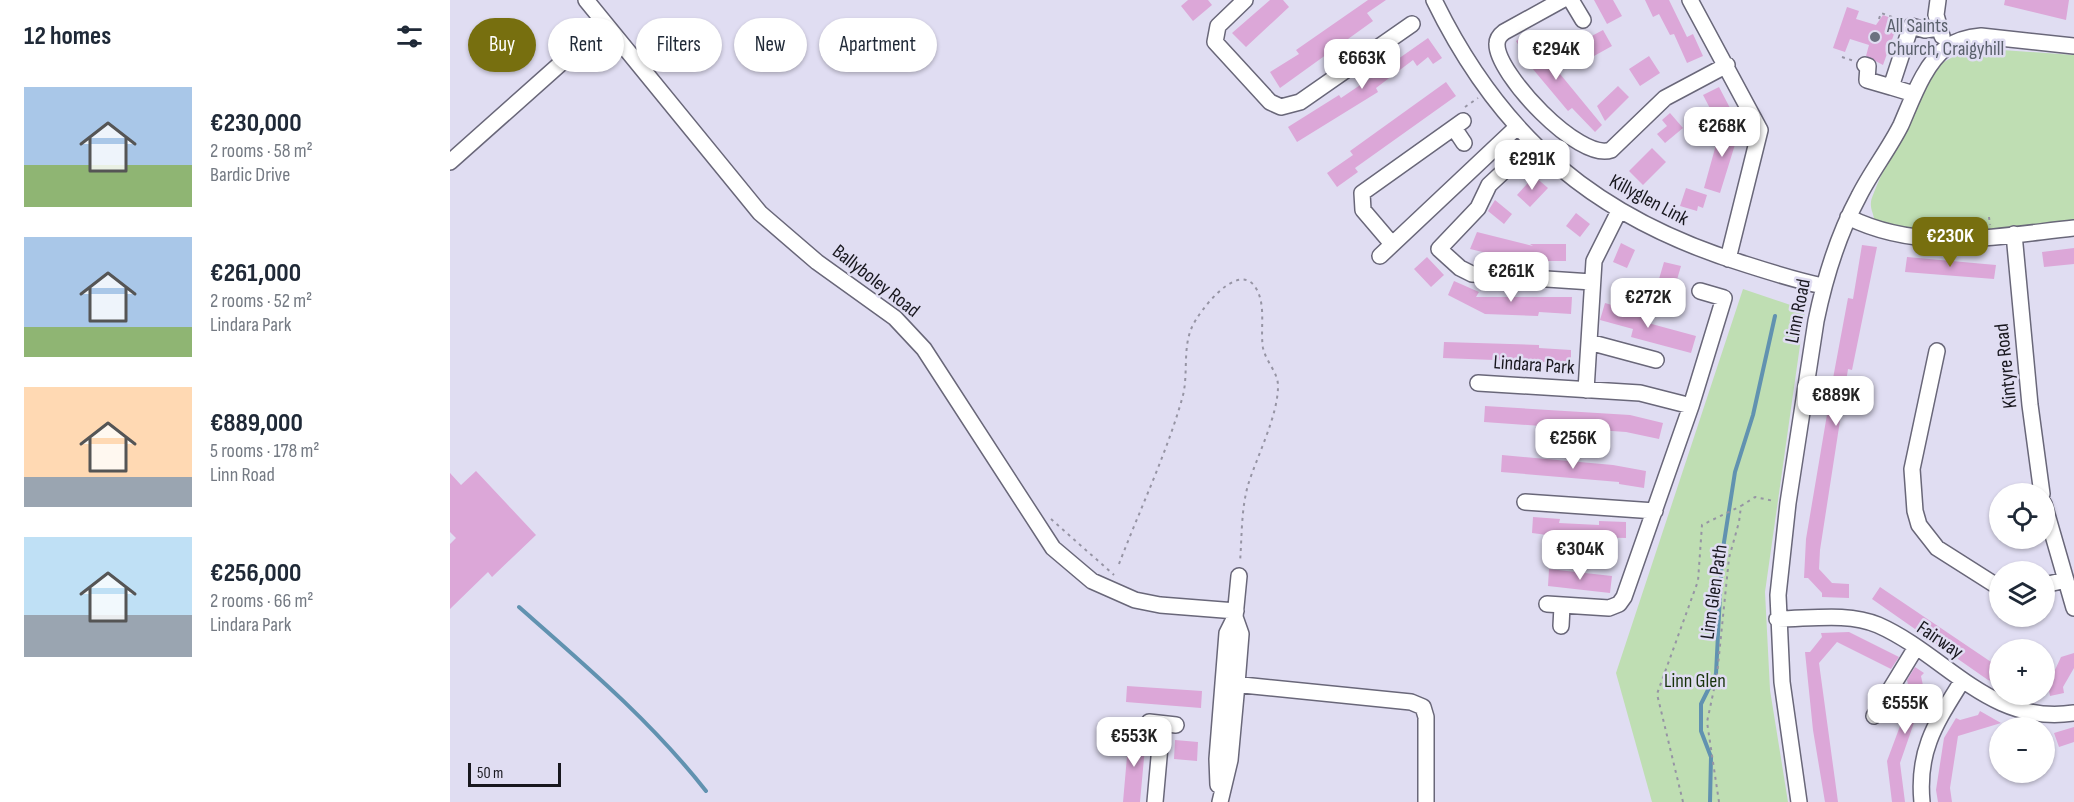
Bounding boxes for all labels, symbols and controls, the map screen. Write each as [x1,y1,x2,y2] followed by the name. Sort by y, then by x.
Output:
[1886,14,2004,61] place label: All Saints Church, Craigyhill
[468,18,536,72] chip: Buy
[548,18,624,72] chip: Rent
[636,18,722,72] chip: Filters
[734,18,807,72] chip: New
[819,18,937,72] chip: Apartment
[393,20,426,53] icon: filters
[24,21,111,52] text: 12 homes
[1514,30,1598,81] pin: €294K
[1868,30,1882,44] marker: All Saints Church, Craigyhill
[1532,37,1580,61] text: €294K
[1320,39,1404,90] pin: €663K
[1338,46,1386,70] text: €663K
[1680,107,1764,158] pin: €268K
[210,108,302,139] text: €230,000
[72,111,144,183] icon: home
[1698,114,1746,138] text: €268K
[210,139,313,163] text: 2 rooms · 58 m²
[1490,140,1574,191] pin: €291K
[1509,147,1555,171] text: €291K
[210,163,290,187] text: Bardic Drive
[1605,169,1693,231] street label: Killyglen Link
[1908,217,1992,268] pin: €230K
[1926,224,1974,248] text: €230K
[828,239,924,323] street label: Ballyboley Road
[1469,252,1553,303] pin: €261K
[210,258,301,289] text: €261,000
[1488,259,1534,283] text: €261K
[72,261,144,333] icon: home
[1780,277,1816,345] street label: Linn Road
[1606,278,1690,329] pin: €272K
[1625,285,1671,309] text: €272K
[210,289,312,313] text: 2 rooms · 52 m²
[210,313,291,337] text: Lindara Park
[1990,322,2022,410] street label: Kintyre Road
[1493,350,1576,380] street label: Lindara Park
[1794,376,1878,427] pin: €889K
[1812,383,1860,407] text: €889K
[210,408,303,439] text: €889,000
[72,411,144,483] icon: home
[1531,419,1615,470] pin: €256K
[1549,426,1597,450] text: €256K
[210,439,319,463] text: 5 rooms · 178 m²
[210,463,275,487] text: Linn Road
[1989,483,2055,783] map controls
[1989,483,2055,549] button: locate
[1538,530,1622,581] pin: €304K
[1556,537,1604,561] text: €304K
[1695,543,1733,641] street label: Linn Glen Path
[210,558,301,589] text: €256,000
[72,561,144,633] icon: home
[1989,561,2055,627] button: layers
[210,589,314,613] text: 2 rooms · 66 m²
[210,613,291,637] text: Lindara Park
[1912,616,1968,664] street label: Fairway
[1989,639,2055,705] button: +
[1664,669,1726,693] park label: Linn Glen
[1863,684,1947,735] pin: €555K
[1882,691,1928,715] text: €555K
[1092,717,1176,768] pin: €553K
[1989,717,2055,783] button: −
[1111,724,1157,748] text: €553K
[468,760,561,788] scale bar
[477,764,503,783] text: 50 m

